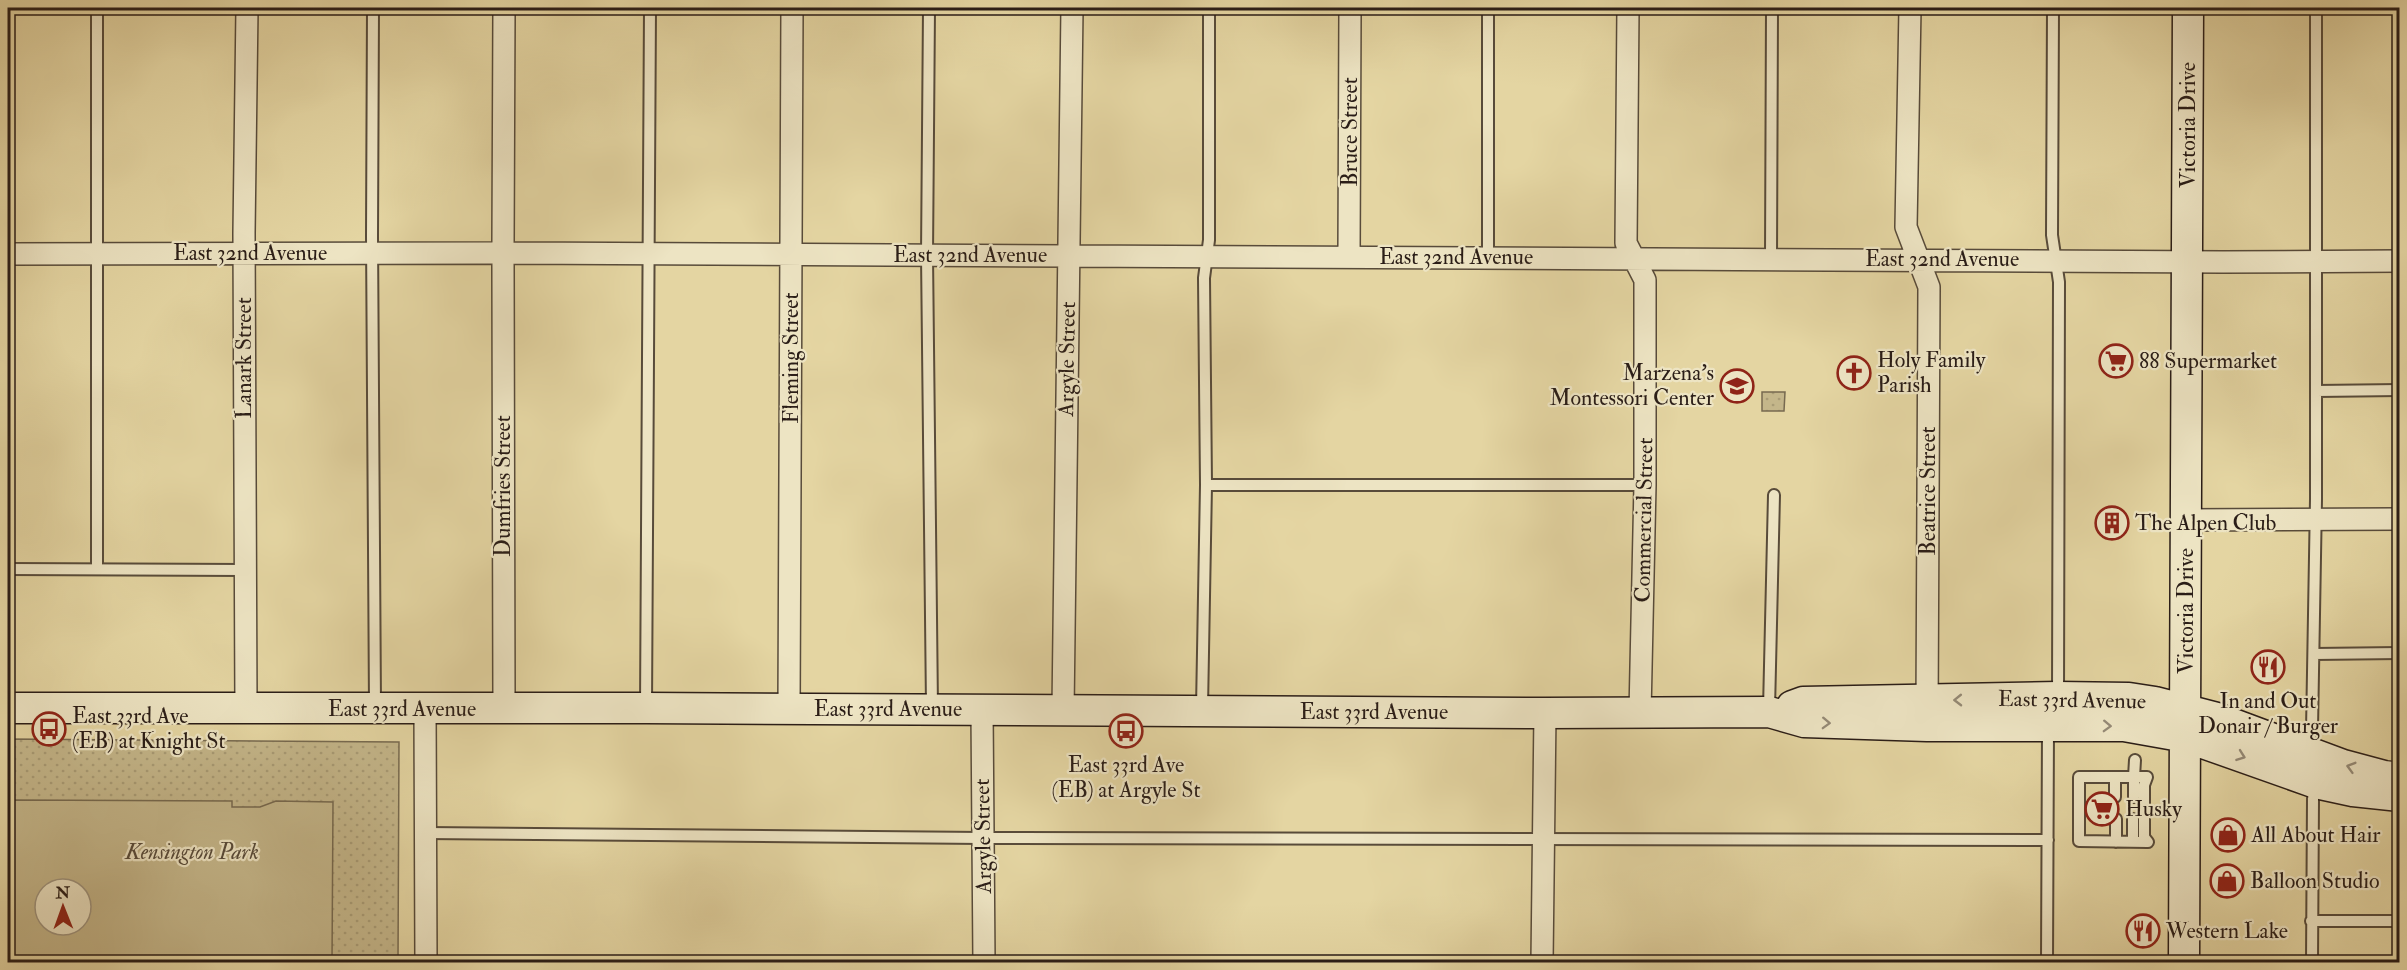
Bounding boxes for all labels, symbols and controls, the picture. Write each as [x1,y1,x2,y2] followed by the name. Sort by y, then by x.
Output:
[2174,62,2202,188] street label: Victoria Drive
[1336,77,1364,187] street label: Bruce Street
[173,239,327,267] street label: East 32nd Avenue
[893,241,1047,269] street label: East 32nd Avenue
[1379,243,1533,271] street label: East 32nd Avenue
[1865,245,2019,273] street label: East 32nd Avenue
[777,292,805,424] street label: Fleming Street
[230,297,258,419] street label: Lanark Street
[1052,301,1082,418] street label: Argyle Street
[2098,343,2134,379] supermarket icon: 88 Supermarket
[1877,346,1986,399] place label: Holy Family Parish
[2139,347,2277,376] place label: 88 Supermarket
[1836,355,1872,391] church icon: Holy Family Parish
[1550,359,1715,412] place label: Marzena's Montessori Center
[1719,368,1755,404] school or university icon: Marzena's Montessori Center
[489,415,517,557] street label: Dumfries Street
[1914,426,1942,556] street label: Beatrice Street
[1629,437,1659,603] street label: Commercial Street
[2094,505,2130,541] building icon: The Alpen Club
[2135,509,2277,538] place label: The Alpen Club
[2172,548,2200,674] street label: Victoria Drive
[2250,649,2286,685] restaurant icon: In and Out Donair / Burger
[1998,685,2146,715] street label: East 33rd Avenue
[2198,687,2339,740] place label: In and Out Donair / Burger
[1953,693,1962,706] one-way arrow
[328,695,476,723] street label: East 33rd Avenue
[814,695,962,723] street label: East 33rd Avenue
[1300,698,1448,726] street label: East 33rd Avenue
[72,702,226,755] place label: East 33rd Ave (EB) at Knight St
[31,711,67,747] bus stop icon: East 33rd Ave (EB) at Knight St
[1108,713,1144,749] bus stop icon: East 33rd Ave (EB) at Argyle St
[1822,716,1831,729] one-way arrow
[2102,719,2111,732] one-way arrow
[2235,748,2246,761] one-way arrow
[1051,751,1201,804] place label: East 33rd Ave (EB) at Argyle St
[2347,762,2357,774] one-way arrow
[968,778,998,895] street label: Argyle Street
[2084,791,2120,827] supermarket icon: Husky
[2125,795,2182,823] place label: Husky
[2210,817,2246,853] shop icon: All About Hair
[2250,821,2381,849] place label: All About Hair
[124,838,259,866] park label: Kensington Park
[2209,863,2245,899] shop icon: Balloon Studio
[2250,867,2380,895] place label: Balloon Studio
[33,877,93,937] north arrow
[54,883,71,903] text: N
[2125,913,2161,949] restaurant icon: Western Lake
[2165,917,2288,945] place label: Western Lake

